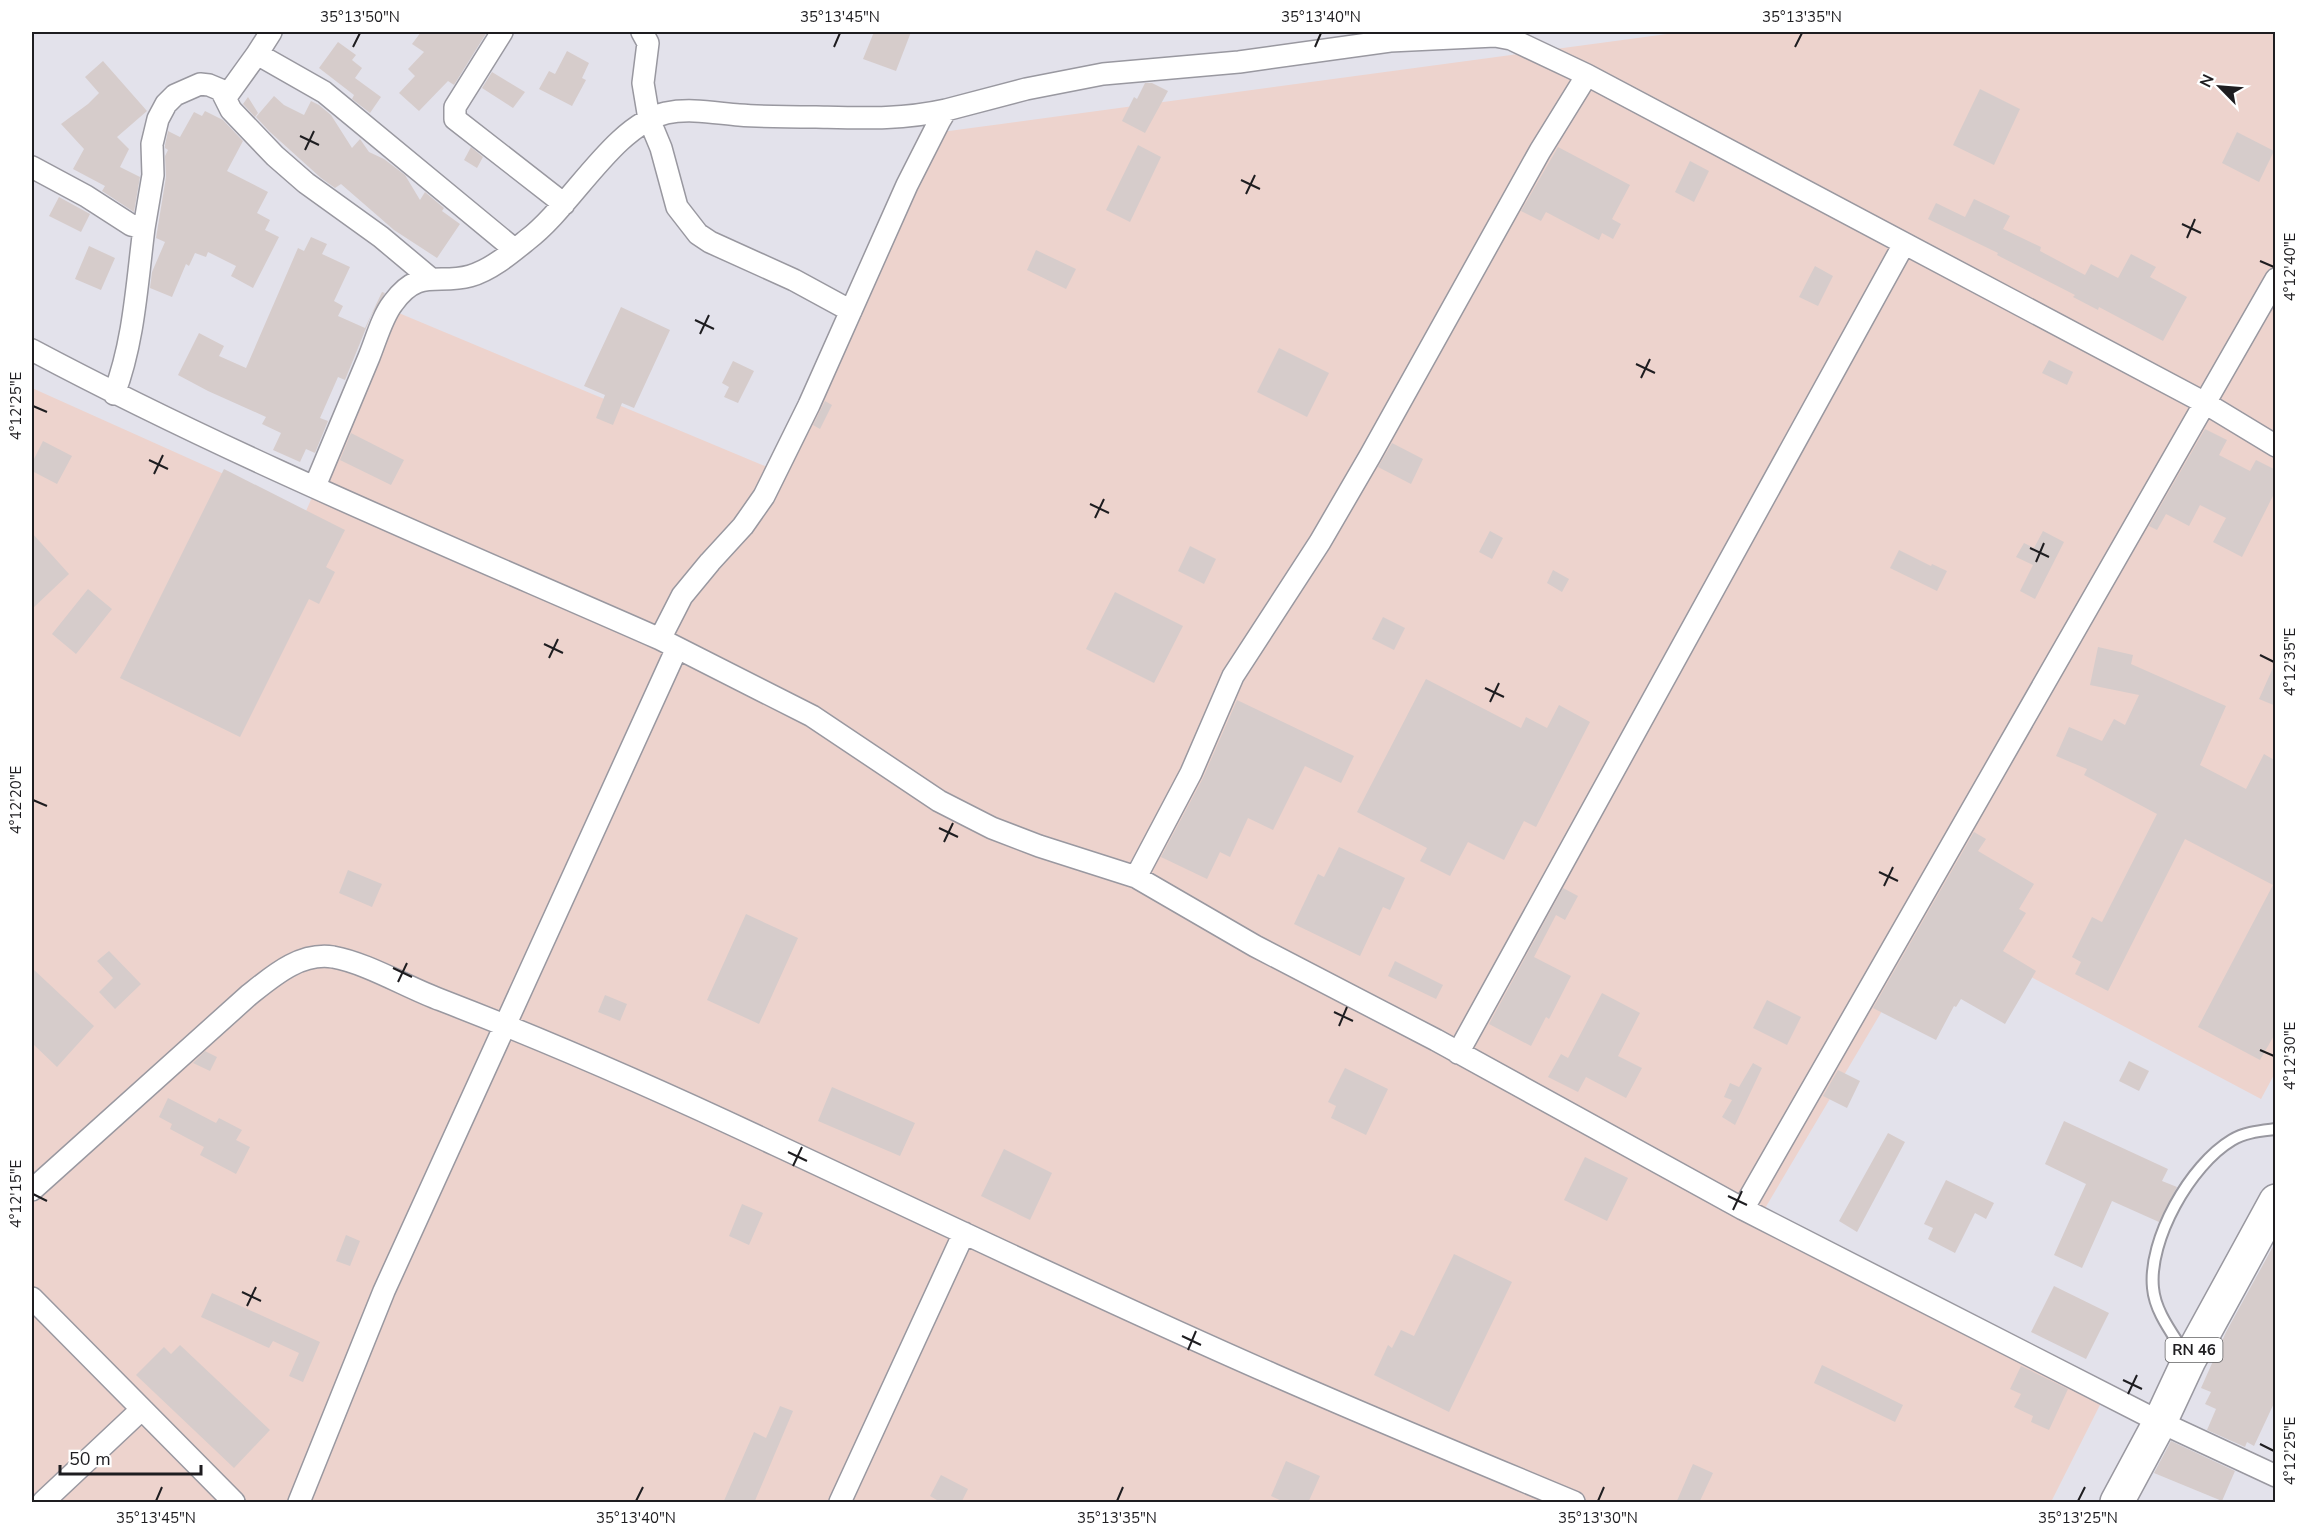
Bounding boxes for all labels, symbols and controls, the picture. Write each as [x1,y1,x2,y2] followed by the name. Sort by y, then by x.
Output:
[320,7,400,27] text: 35°13'50"N
[800,7,880,27] text: 35°13'45"N
[1281,7,1361,27] text: 35°13'40"N
[1762,7,1842,27] text: 35°13'35"N
[2190,57,2250,117] north arrow
[2195,71,2220,91] text: N
[2280,233,2300,301] text: 4°12'40"E
[6,372,26,440] text: 4°12'25"E
[2280,628,2300,696] text: 4°12'35"E
[6,766,26,834] text: 4°12'20"E
[2280,1022,2300,1090] text: 4°12'30"E
[6,1160,26,1228] text: 4°12'15"E
[2166,1338,2222,1362] road number: RN 46
[2280,1417,2300,1485] text: 4°12'25"E
[60,1438,201,1476] scale bar
[69,1447,111,1471] text: 50 m
[116,1508,196,1528] text: 35°13'45"N
[596,1508,676,1528] text: 35°13'40"N
[1077,1508,1157,1528] text: 35°13'35"N
[1558,1508,1638,1528] text: 35°13'30"N
[2038,1508,2118,1528] text: 35°13'25"N

